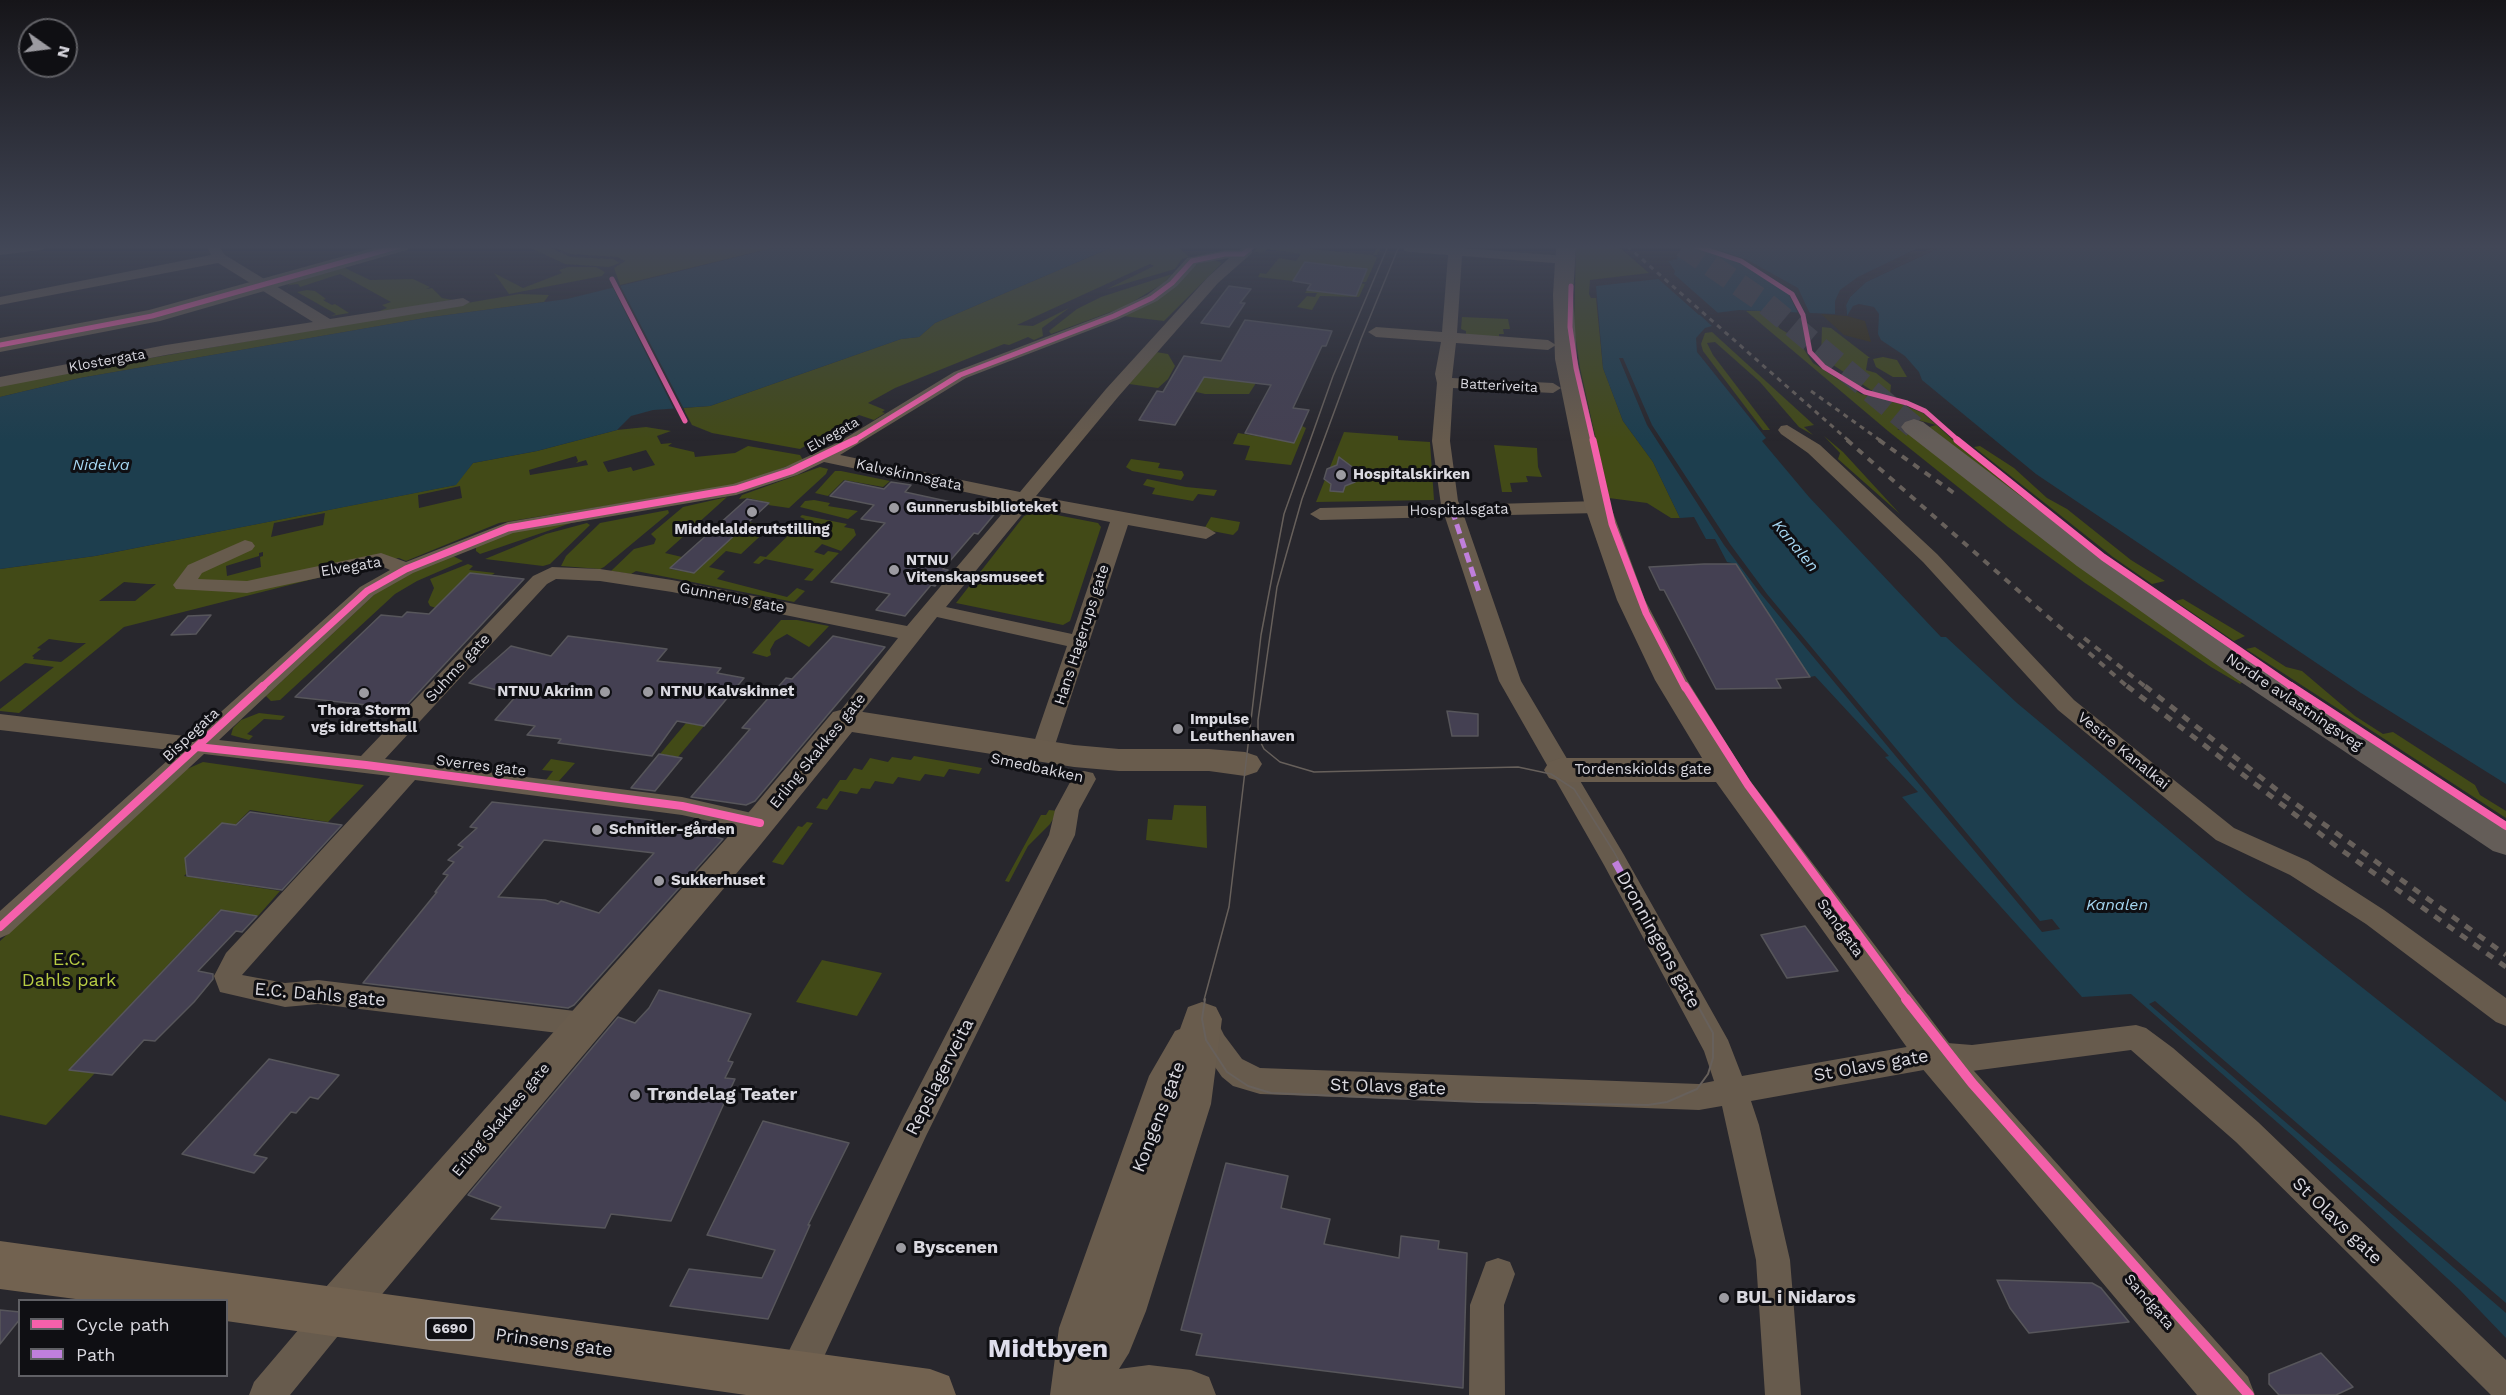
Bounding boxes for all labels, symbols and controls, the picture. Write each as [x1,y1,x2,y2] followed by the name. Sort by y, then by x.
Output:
[18,18,78,78] north arrow
[53,44,75,60] text: N
[67,346,147,376] street label: Klostergata
[1460,376,1538,396] street label: Batteriveita
[804,414,862,456] street label: Elvegata
[72,455,130,475] water label: Nidelva
[854,455,964,495] street label: Kalvskinnsgata
[1353,466,1470,484] place label: Hospitalskirken
[1334,468,1348,482] marker: Hospitalskirken
[906,499,1058,517] place label: Gunnerusbiblioteket
[1409,500,1509,520] street label: Hospitalsgata
[887,501,901,515] marker: Gunnerusbiblioteket
[745,505,759,519] marker: Middelalderutstilling
[1768,516,1822,576] water label: Kanalen
[674,521,830,539] place label: Middelalderutstilling
[906,552,1044,587] place label: NTNU Vitenskapsmuseet
[319,553,383,581] street label: Elvegata
[1051,562,1113,708] street label: Hans Hagerups gate
[887,563,901,577] marker: NTNU Vitenskapsmuseet
[678,579,786,617] street label: Gunnerus gate
[422,630,494,706] street label: Suhms gate
[2222,650,2366,754] street label: Nordre avlastningsveg
[497,683,593,701] place label: NTNU Akrinn
[660,683,794,701] place label: NTNU Kalvskinnet
[598,685,612,699] marker: NTNU Akrinn
[641,685,655,699] marker: NTNU Kalvskinnet
[357,686,371,700] marker: Thora Storm vgs idrettshall
[766,690,870,812] street label: Erling Skakkes gate
[311,702,417,737] place label: Thora Storm vgs idrettshall
[159,704,223,766] street label: Bispegata
[2073,708,2173,794] street label: Vestre Kanalkai
[1190,711,1295,746] place label: Impulse Leuthenhaven
[1171,722,1185,736] marker: Impulse Leuthenhaven
[989,749,1085,787] street label: Smedbakken
[435,752,527,780] street label: Sverres gate
[1574,761,1712,779] street label: Tordenskiolds gate
[609,821,735,839] place label: Schnitler-gården
[590,823,604,837] marker: Schnitler-gården
[1611,868,1705,1012] street label: Dronningens gate
[671,872,765,890] place label: Sukkerhuset
[652,874,666,888] marker: Sukkerhuset
[1813,895,1867,961] street label: Sandgata
[2086,895,2148,915] water label: Kanalen
[22,949,116,992] park label: E.C. Dahls park
[254,979,386,1011] street label: E.C. Dahls gate
[901,1015,979,1139] street label: Repslagerveita
[1812,1045,1930,1087] street label: St Olavs gate
[1128,1058,1190,1176] street label: Kongens gate
[448,1060,554,1180] street label: Erling Skakkes gate
[1330,1074,1446,1100] street label: St Olavs gate
[647,1084,797,1106] place label: Trøndelag Teater
[628,1088,642,1102] marker: Trøndelag Teater
[2288,1173,2386,1269] street label: St Olavs gate
[913,1237,998,1259] place label: Byscenen
[894,1241,908,1255] marker: Byscenen
[2120,1271,2178,1333] street label: Sandgata
[1736,1287,1856,1309] place label: BUL i Nidaros
[1717,1291,1731,1305] marker: BUL i Nidaros
[18,1299,228,1377] legend
[76,1314,170,1335] text: Cycle path
[426,1318,474,1340] road number: 6690
[494,1324,614,1362] street label: Prinsens gate
[988,1333,1108,1365] district label: Midtbyen
[76,1344,116,1365] text: Path

